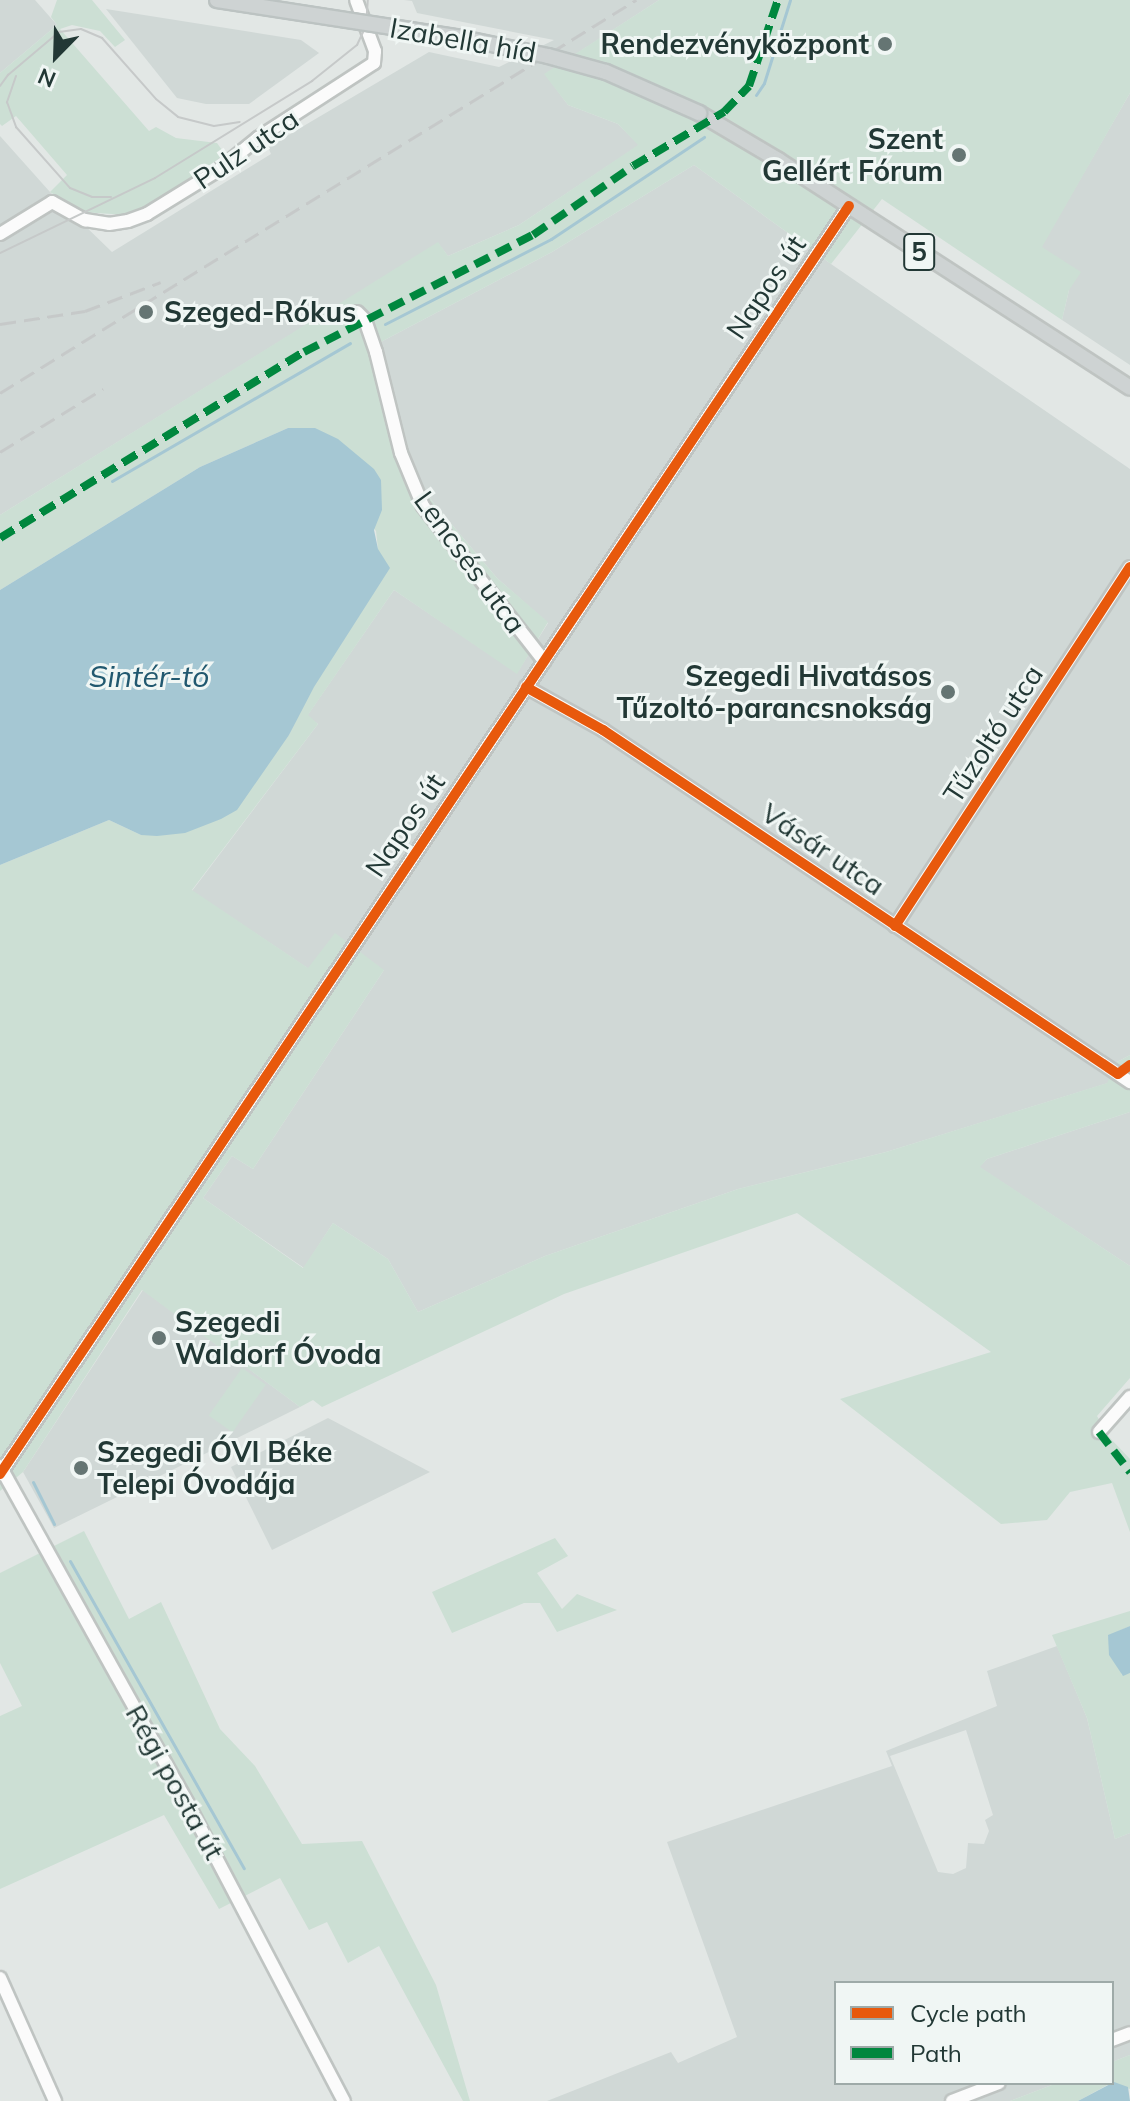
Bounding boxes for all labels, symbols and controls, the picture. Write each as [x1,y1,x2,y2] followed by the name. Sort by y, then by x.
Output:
[387,11,539,69] street label: Izabella híd
[16,16,96,96] north arrow
[601,27,869,61] place label: Rendezvényközpont
[876,35,894,53] marker: Rendezvényközpont
[34,62,60,94] text: N
[187,102,305,196] street label: Pulz utca
[762,122,943,188] place label: Szent Gellért Fórum
[950,146,968,164] marker: Szent Gellért Fórum
[719,229,813,345] street label: Napos út
[903,230,935,274] road number: 5
[164,295,356,329] place label: Szeged-Rókus
[135,301,157,323] marker: Szeged-Rókus
[407,484,533,640] street label: Lencsés utca
[89,658,209,694] water label: Sintér-tó
[617,659,932,725] place label: Szegedi Hivatásos Tűzoltó-parancsnokság
[936,659,1050,809] street label: Tűzoltó utca
[939,683,957,701] marker: Szegedi Hivatásos Tűzoltó-parancsnokság
[358,767,452,883] street label: Napos út
[755,796,891,902] street label: Vásár utca
[175,1305,381,1371] place label: Szegedi Waldorf Óvoda
[150,1329,168,1347] marker: Szegedi Waldorf Óvoda
[97,1435,332,1501] place label: Szegedi ÓVI Béke Telepi Óvodája
[72,1459,90,1477] marker: Szegedi ÓVI Béke Telepi Óvodája
[119,1699,231,1865] street label: Régi posta út
[834,1981,1114,2085] legend
[910,1998,1027,2028] text: Cycle path
[910,2038,962,2068] text: Path

